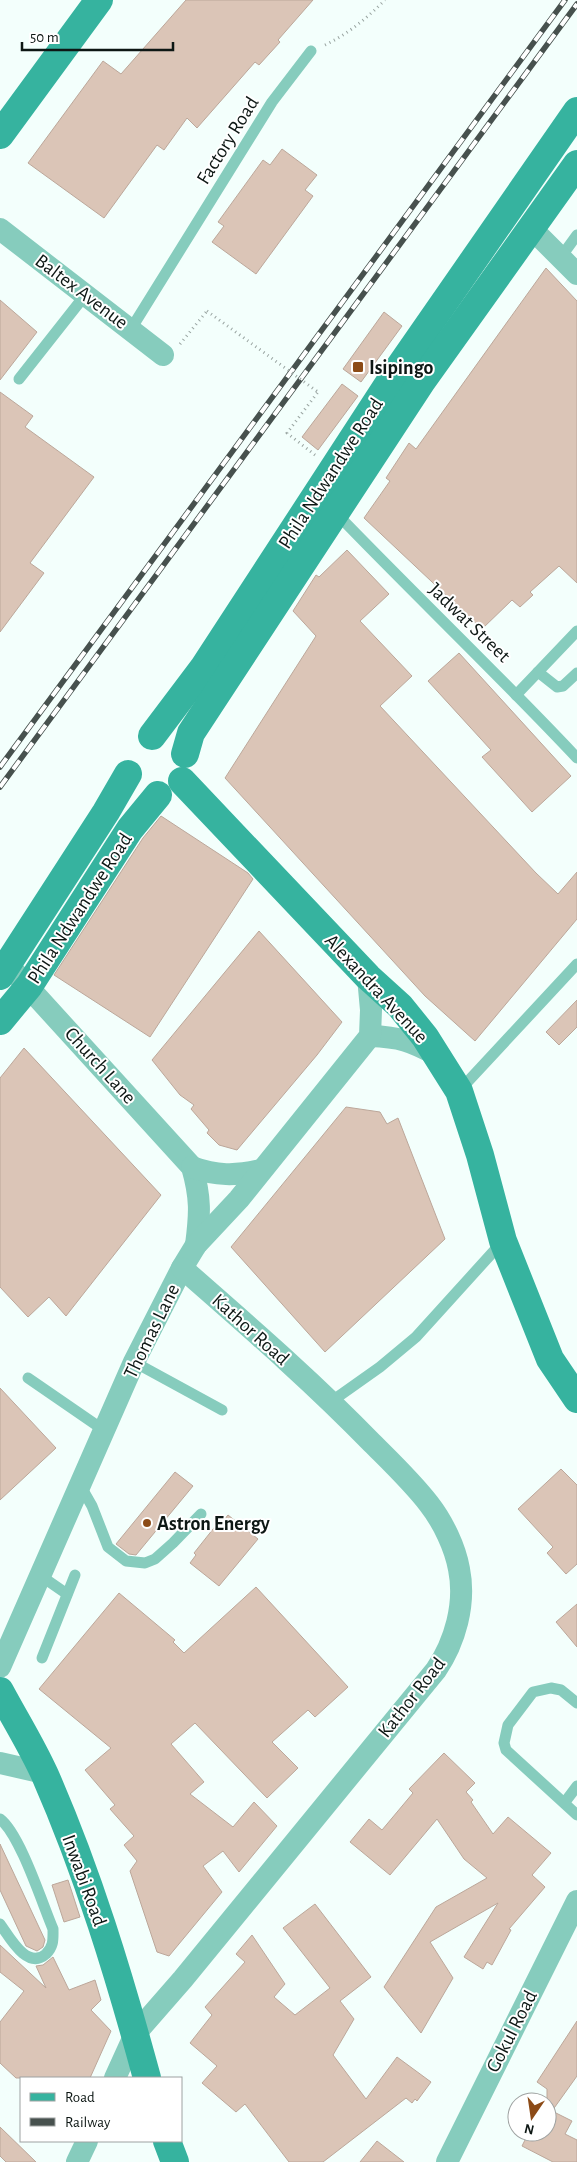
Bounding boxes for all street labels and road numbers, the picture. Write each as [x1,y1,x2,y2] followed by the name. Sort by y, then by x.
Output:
[193,93,263,188] street label: Factory Road
[31,251,132,333] street label: Baltex Avenue
[275,395,387,552] street label: Phila Ndwandwe Road
[425,579,514,667] street label: Jadwat Street
[24,830,136,987] street label: Phila Ndwandwe Road
[321,930,432,1047] street label: Alexandra Avenue
[61,1023,140,1108] street label: Church Lane
[120,1281,183,1382] street label: Thomas Lane
[208,1290,293,1369] street label: Kathor Road
[374,1654,449,1742] street label: Kathor Road
[58,1832,110,1929] street label: Inwabi Road
[483,1987,541,2076] street label: Gokul Road

